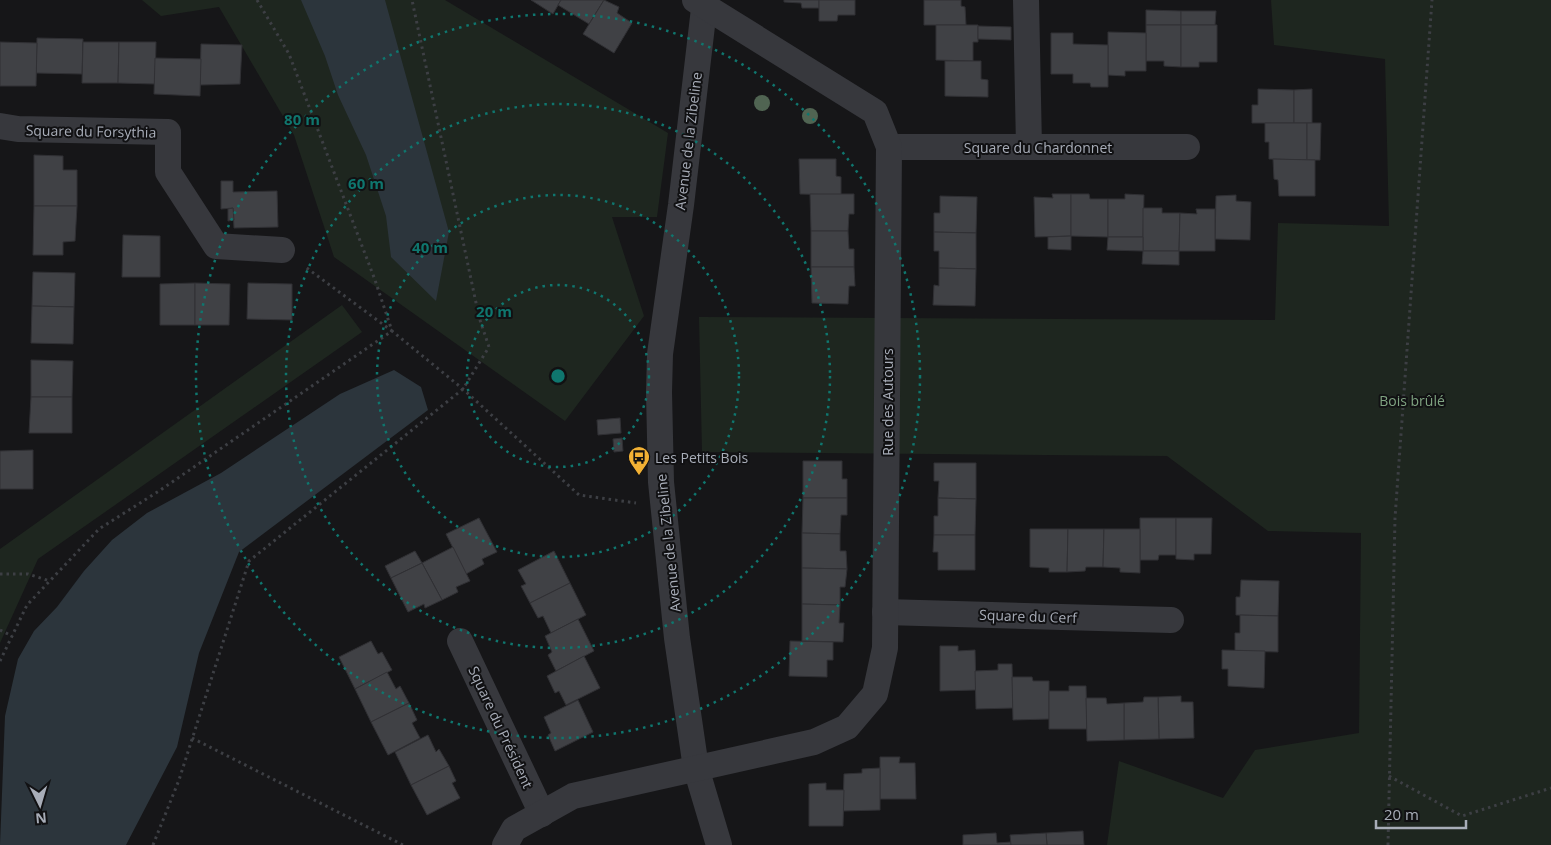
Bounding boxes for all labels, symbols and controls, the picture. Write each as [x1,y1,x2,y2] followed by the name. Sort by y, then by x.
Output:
[670,71,706,211] street label: Avenue de la Zibeline
[284,109,320,129] text: 80 m
[26,120,156,142] street label: Square du Forsythia
[964,138,1112,157] street label: Square du Chardonnet
[348,173,384,193] text: 60 m
[412,237,448,257] text: 40 m
[476,301,512,321] text: 20 m
[878,348,897,456] street label: Rue des Autours
[549,367,567,385] centre of rings
[1379,391,1445,410] park label: Bois brûlé
[627,445,651,476] bus stop icon: Les Petits Bois
[655,448,749,467] place label: Les Petits Bois
[651,473,685,613] street label: Avenue de la Zibeline
[979,605,1078,627] street label: Square du Cerf
[464,663,538,791] street label: Square du Président
[15,780,65,830] north arrow
[1376,798,1466,830] scale bar
[1384,804,1419,824] text: 20 m
[35,808,48,828] text: N

